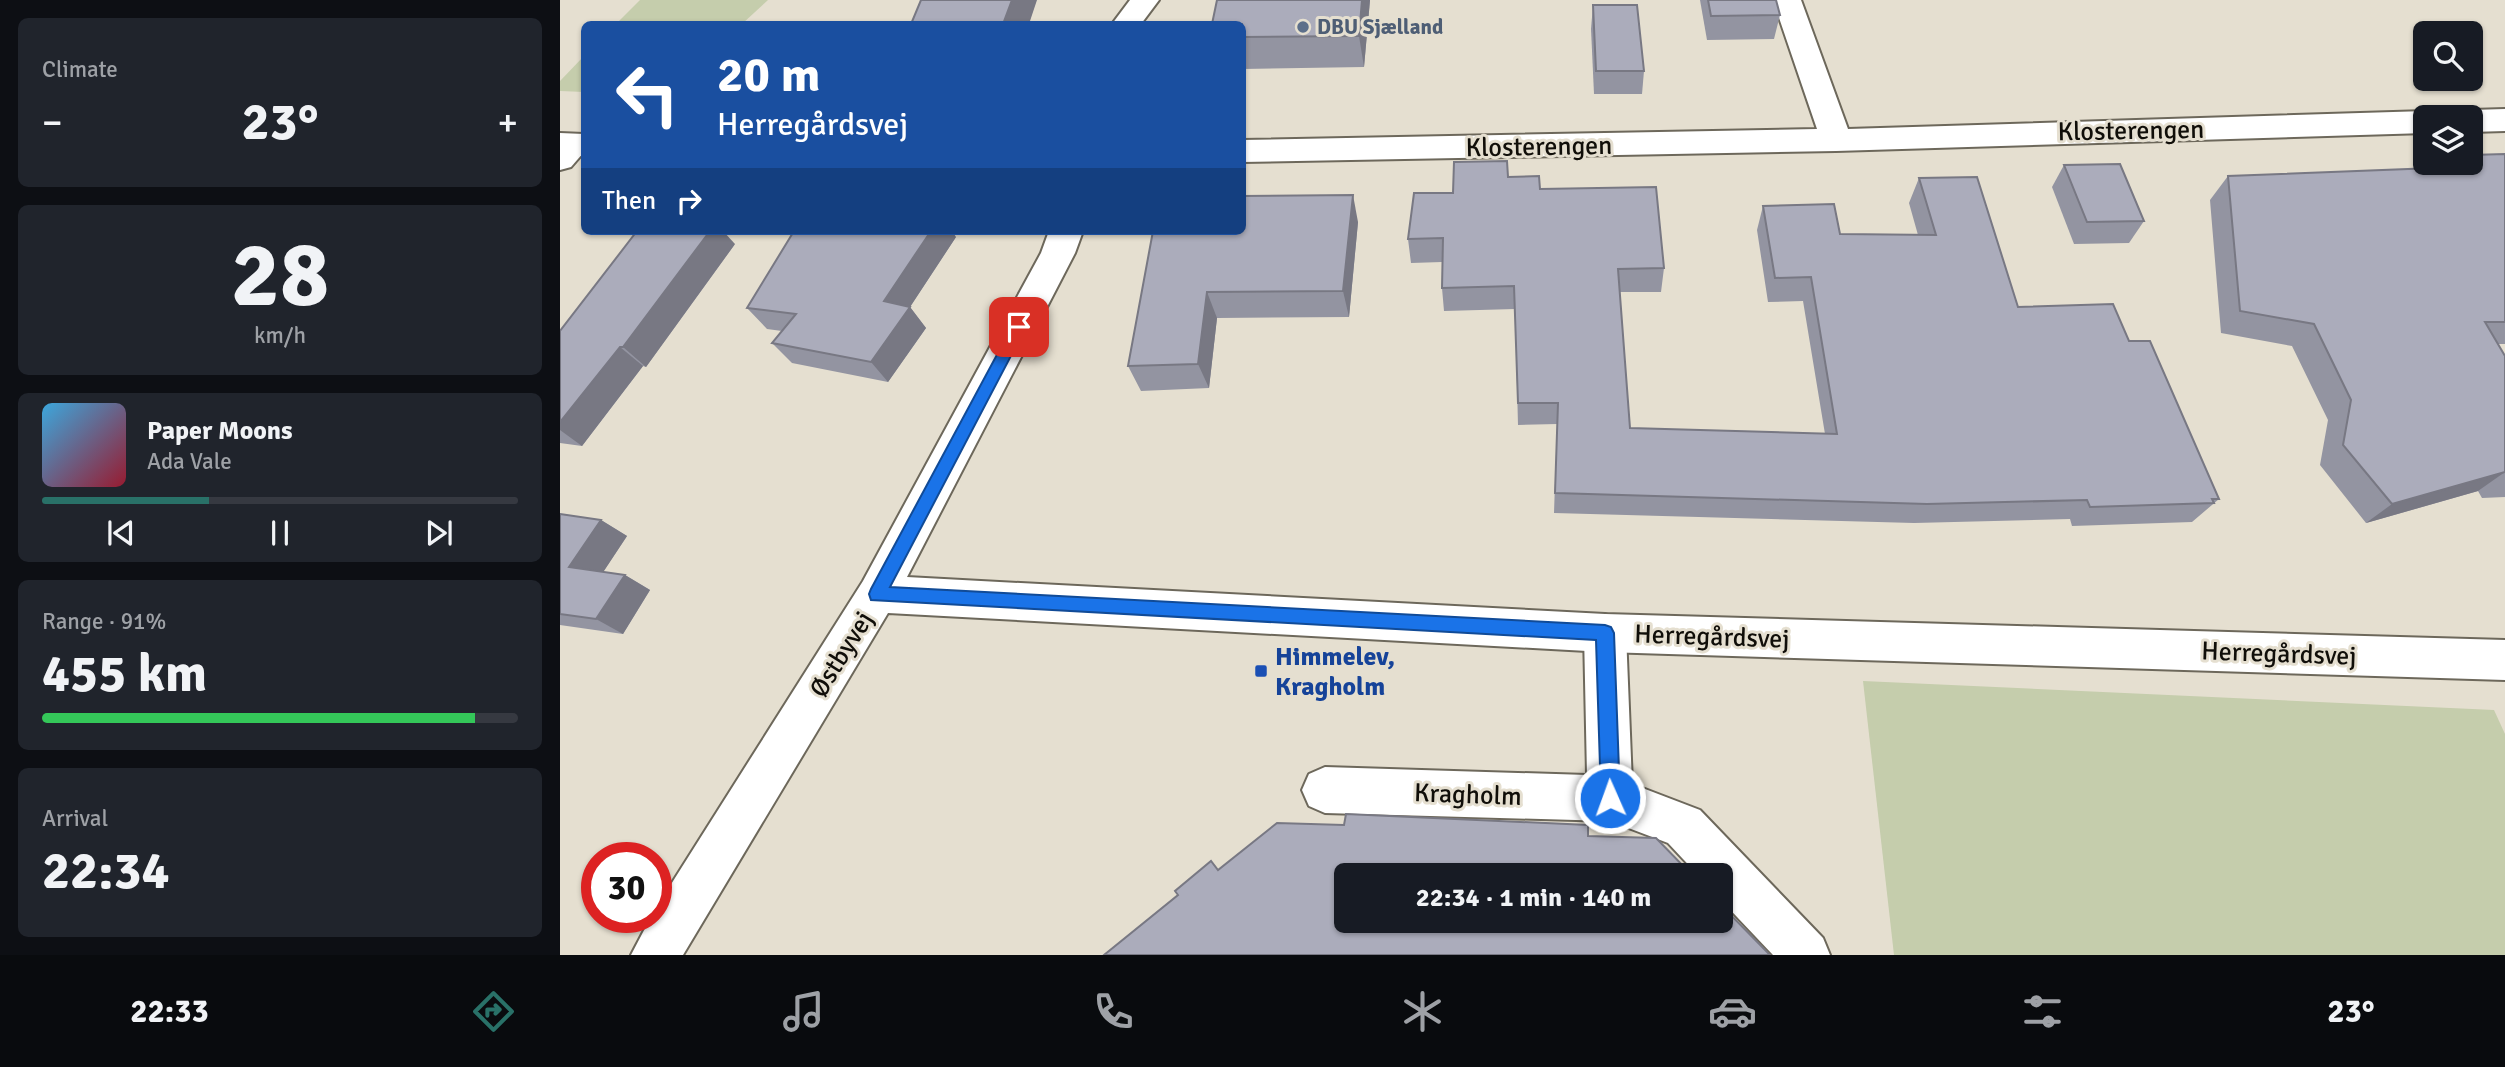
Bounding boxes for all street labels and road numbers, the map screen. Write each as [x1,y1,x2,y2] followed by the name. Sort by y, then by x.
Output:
[2057,114,2205,148] street label: Klosterengen
[1465,130,1613,164] street label: Klosterengen
[803,606,881,703] street label: Østbyvej
[1634,618,1790,656] street label: Herregårdsvej
[2201,635,2357,673] street label: Herregårdsvej
[1414,777,1522,813] street label: Kragholm

